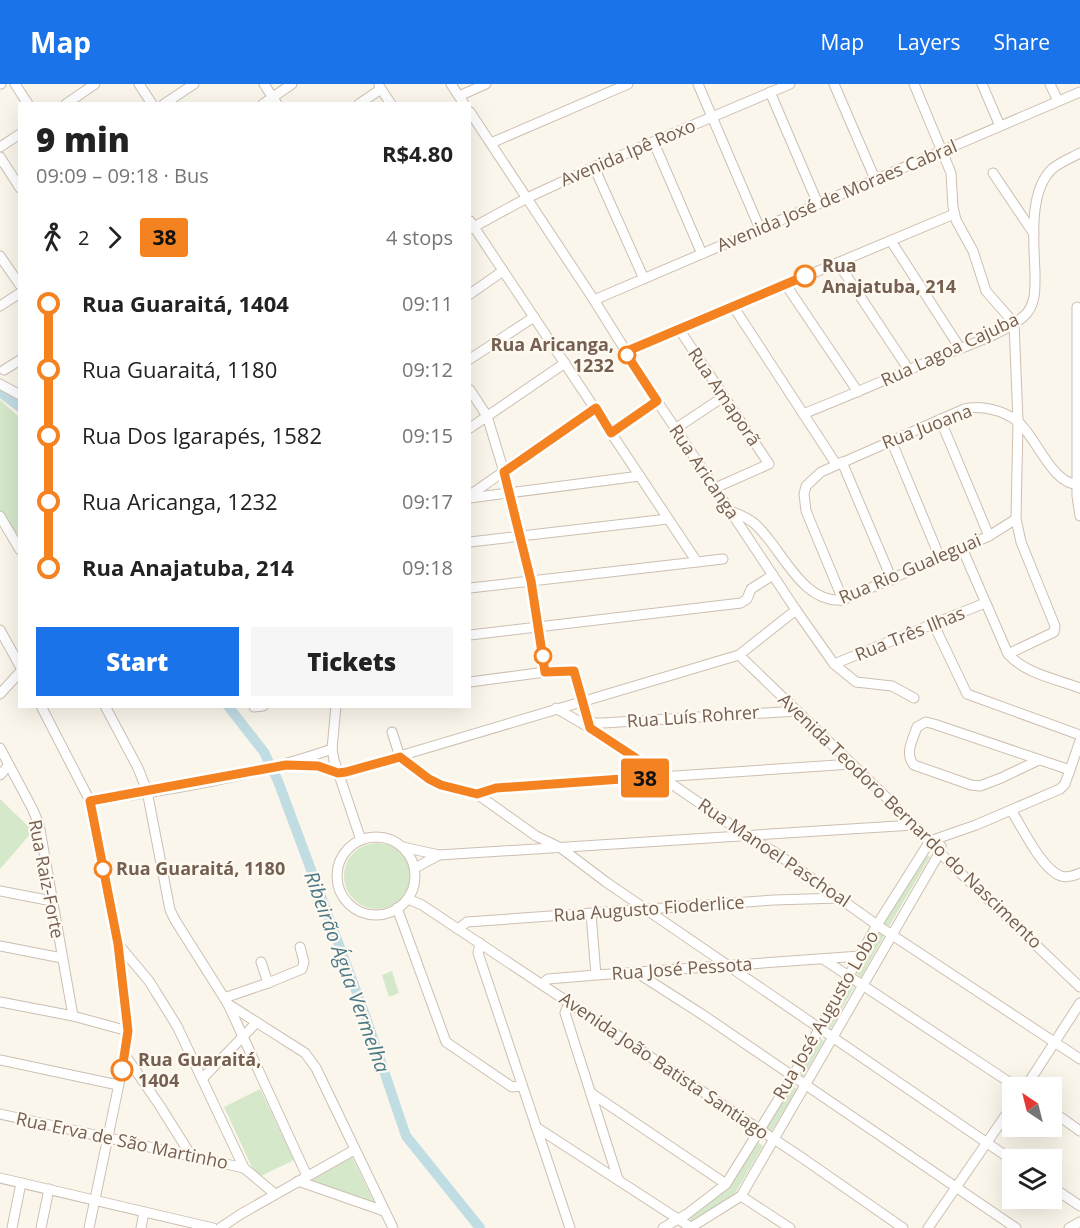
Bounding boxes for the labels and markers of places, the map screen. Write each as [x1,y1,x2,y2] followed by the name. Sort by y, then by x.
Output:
[822,253,956,298] place label: Rua Anajatuba, 214
[794,265,816,287] marker: Rua Anajatuba, 214
[491,332,614,377] place label: Rua Aricanga, 1232
[618,346,636,364] marker: Rua Aricanga, 1232
[534,647,552,665] unlabelled marker
[116,856,285,880] place label: Rua Guaraitá, 1180
[94,860,112,878] marker: Rua Guaraitá, 1180
[138,1047,261,1092] place label: Rua Guaraitá, 1404
[111,1059,133,1081] marker: Rua Guaraitá, 1404

